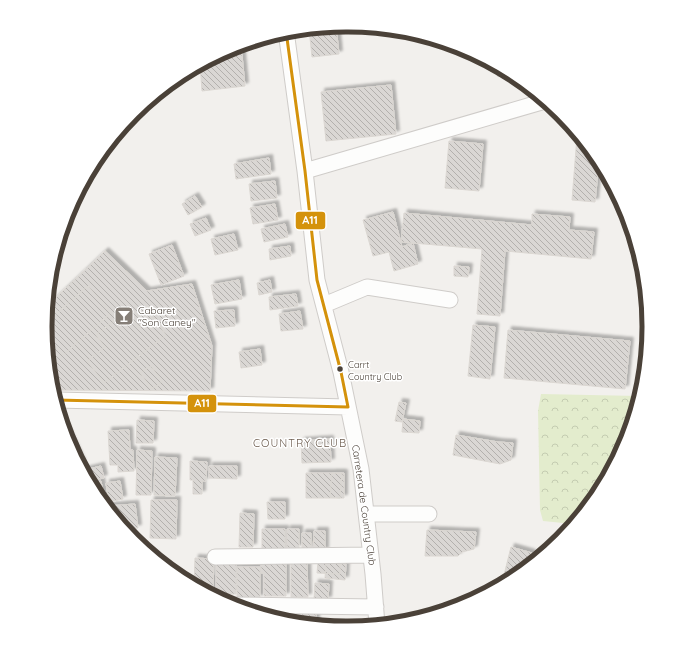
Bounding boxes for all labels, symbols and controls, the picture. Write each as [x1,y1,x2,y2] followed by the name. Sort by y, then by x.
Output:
[295,211,326,230] line badge: A11
[302,213,318,227] text: A11
[138,304,196,329] place label: Cabaret "Son Caney"
[113,305,135,327] bar icon: Cabaret "Son Caney"
[348,359,403,382] place label: Carrt Country Club
[335,364,345,374] marker: Carrt Country Club
[187,394,217,413] line badge: A11
[194,396,210,410] text: A11
[253,436,347,450] district label: COUNTRY CLUB
[349,444,379,566] street label: Carretera de Country Club

